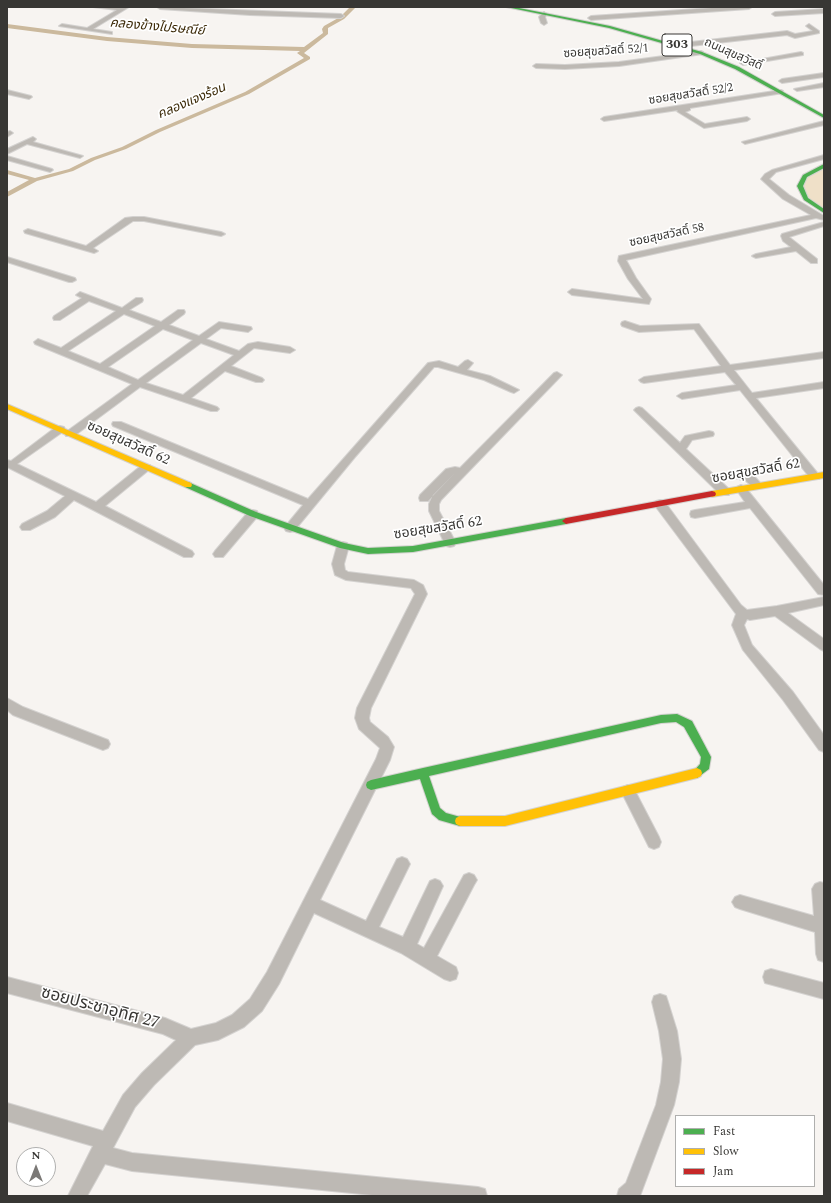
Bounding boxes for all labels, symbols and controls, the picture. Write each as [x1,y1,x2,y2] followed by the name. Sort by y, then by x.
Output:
[109,16,205,40] water label: คลองข้างไปรษณีย์
[662,34,692,56] road number: 303
[702,36,764,74] street label: ถนนสุขสวัสดิ์
[563,42,649,62] street label: ซอยสุขสวัสดิ์ 52/1
[156,81,228,123] water label: คลองแจงร้อน
[648,81,734,109] street label: ซอยสุขสวัสดิ์ 52/2
[628,221,706,251] street label: ซอยสุขสวัสดิ์ 58
[84,418,172,470] street label: ซอยสุขสวัสดิ์ 62
[711,456,801,488] street label: ซอยสุขสวัสดิ์ 62
[393,514,483,544] street label: ซอยสุขสวัสดิ์ 62
[38,983,162,1035] street label: ซอยประชาอุทิศ 27
[675,1115,815,1187] legend
[713,1122,735,1141] text: Fast
[713,1142,738,1161] text: Slow
[16,1147,56,1187] north arrow
[32,1147,40,1164] text: N
[713,1162,734,1181] text: Jam

